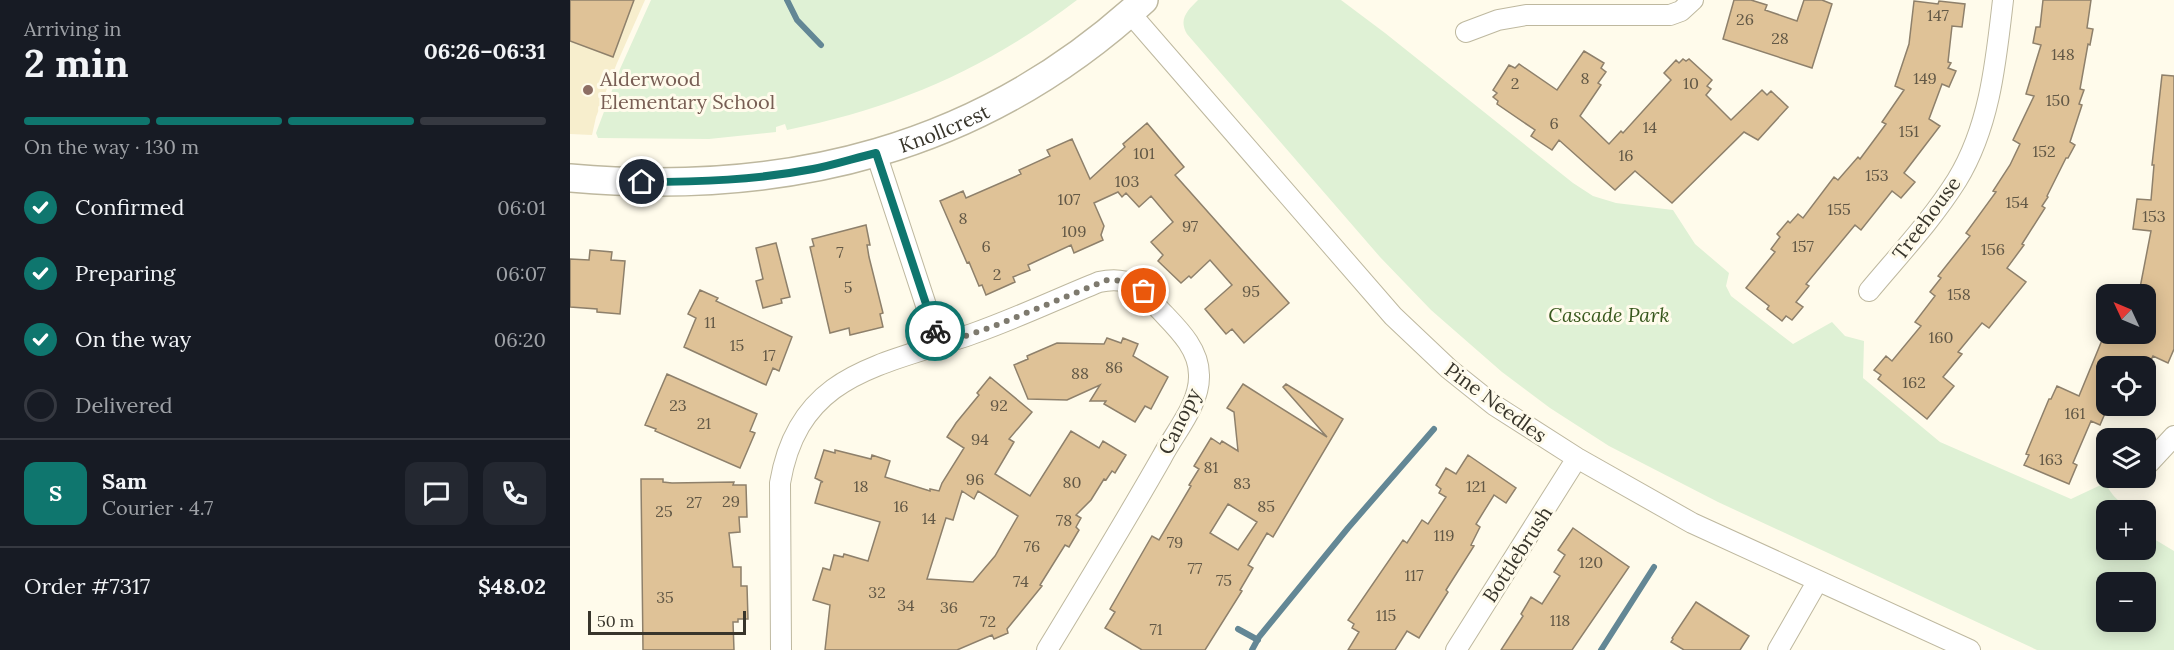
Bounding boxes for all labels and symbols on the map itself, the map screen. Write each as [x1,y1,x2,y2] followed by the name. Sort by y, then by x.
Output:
[1927,5,1950,25] house number: 147
[1736,9,1754,29] house number: 26
[1771,28,1789,48] house number: 28
[2051,44,2075,64] house number: 148
[599,66,775,114] place label: Alderwood Elementary School
[1581,68,1590,88] house number: 8
[1913,68,1937,88] house number: 149
[1511,73,1519,93] house number: 2
[1683,73,1699,93] house number: 10
[581,83,595,97] marker: Alderwood Elementary School
[2046,90,2070,110] house number: 150
[895,98,993,157] street label: Knollcrest
[1549,113,1559,133] house number: 6
[1643,117,1658,137] house number: 14
[1899,121,1919,141] house number: 151
[2032,141,2056,161] house number: 152
[1133,143,1155,163] house number: 101
[1618,145,1634,165] house number: 16
[616,156,667,207] pin
[1865,165,1889,185] house number: 153
[1115,171,1139,191] house number: 103
[1886,171,1966,265] street label: Treehouse
[1058,189,1081,209] house number: 107
[2005,192,2029,212] house number: 154
[1827,199,1851,219] house number: 155
[2142,206,2166,226] house number: 153
[959,208,968,228] house number: 8
[1182,216,1199,236] house number: 97
[1061,221,1087,241] house number: 109
[981,236,991,256] house number: 6
[1792,236,1815,256] house number: 157
[1981,239,2005,259] house number: 156
[836,242,844,262] house number: 7
[993,264,1001,284] house number: 2
[1118,265,1169,316] pin
[844,277,852,297] house number: 5
[1242,281,1260,301] house number: 95
[1947,284,1971,304] house number: 158
[2096,284,2156,344] north arrow
[905,301,965,361] courier
[1548,302,1670,327] park label: Cascade Park
[704,312,716,332] house number: 11
[1928,327,1954,347] house number: 160
[730,335,744,355] house number: 15
[762,345,776,365] house number: 17
[1105,357,1123,377] house number: 86
[1440,357,1552,447] street label: Pine Needles
[1071,363,1089,383] house number: 88
[1902,372,1926,392] house number: 162
[1152,383,1206,458] street label: Canopy
[669,395,687,415] house number: 23
[990,395,1008,415] house number: 92
[2065,403,2086,423] house number: 161
[697,413,711,433] house number: 21
[971,429,989,449] house number: 94
[2039,449,2063,469] house number: 163
[1204,457,1219,477] house number: 81
[966,469,984,489] house number: 96
[1063,472,1082,492] house number: 80
[1233,473,1251,493] house number: 83
[854,476,868,496] house number: 18
[1466,476,1486,496] house number: 121
[722,491,740,511] house number: 29
[686,492,703,512] house number: 27
[893,496,909,516] house number: 16
[1257,496,1275,516] house number: 85
[655,501,673,521] house number: 25
[1477,501,1557,607] street label: Bottlebrush
[922,508,937,528] house number: 14
[1056,510,1072,530] house number: 78
[1434,525,1454,545] house number: 119
[1167,532,1183,552] house number: 79
[1024,536,1040,556] house number: 76
[1579,552,1603,572] house number: 120
[1188,558,1203,578] house number: 77
[1404,565,1424,585] house number: 117
[1216,570,1232,590] house number: 75
[1013,571,1029,591] house number: 74
[868,582,886,602] house number: 32
[656,587,674,607] house number: 35
[897,595,915,615] house number: 34
[940,597,958,617] house number: 36
[1376,605,1396,625] house number: 115
[588,608,746,636] scale bar
[1550,610,1570,630] house number: 118
[980,611,996,631] house number: 72
[1149,619,1163,639] house number: 71

